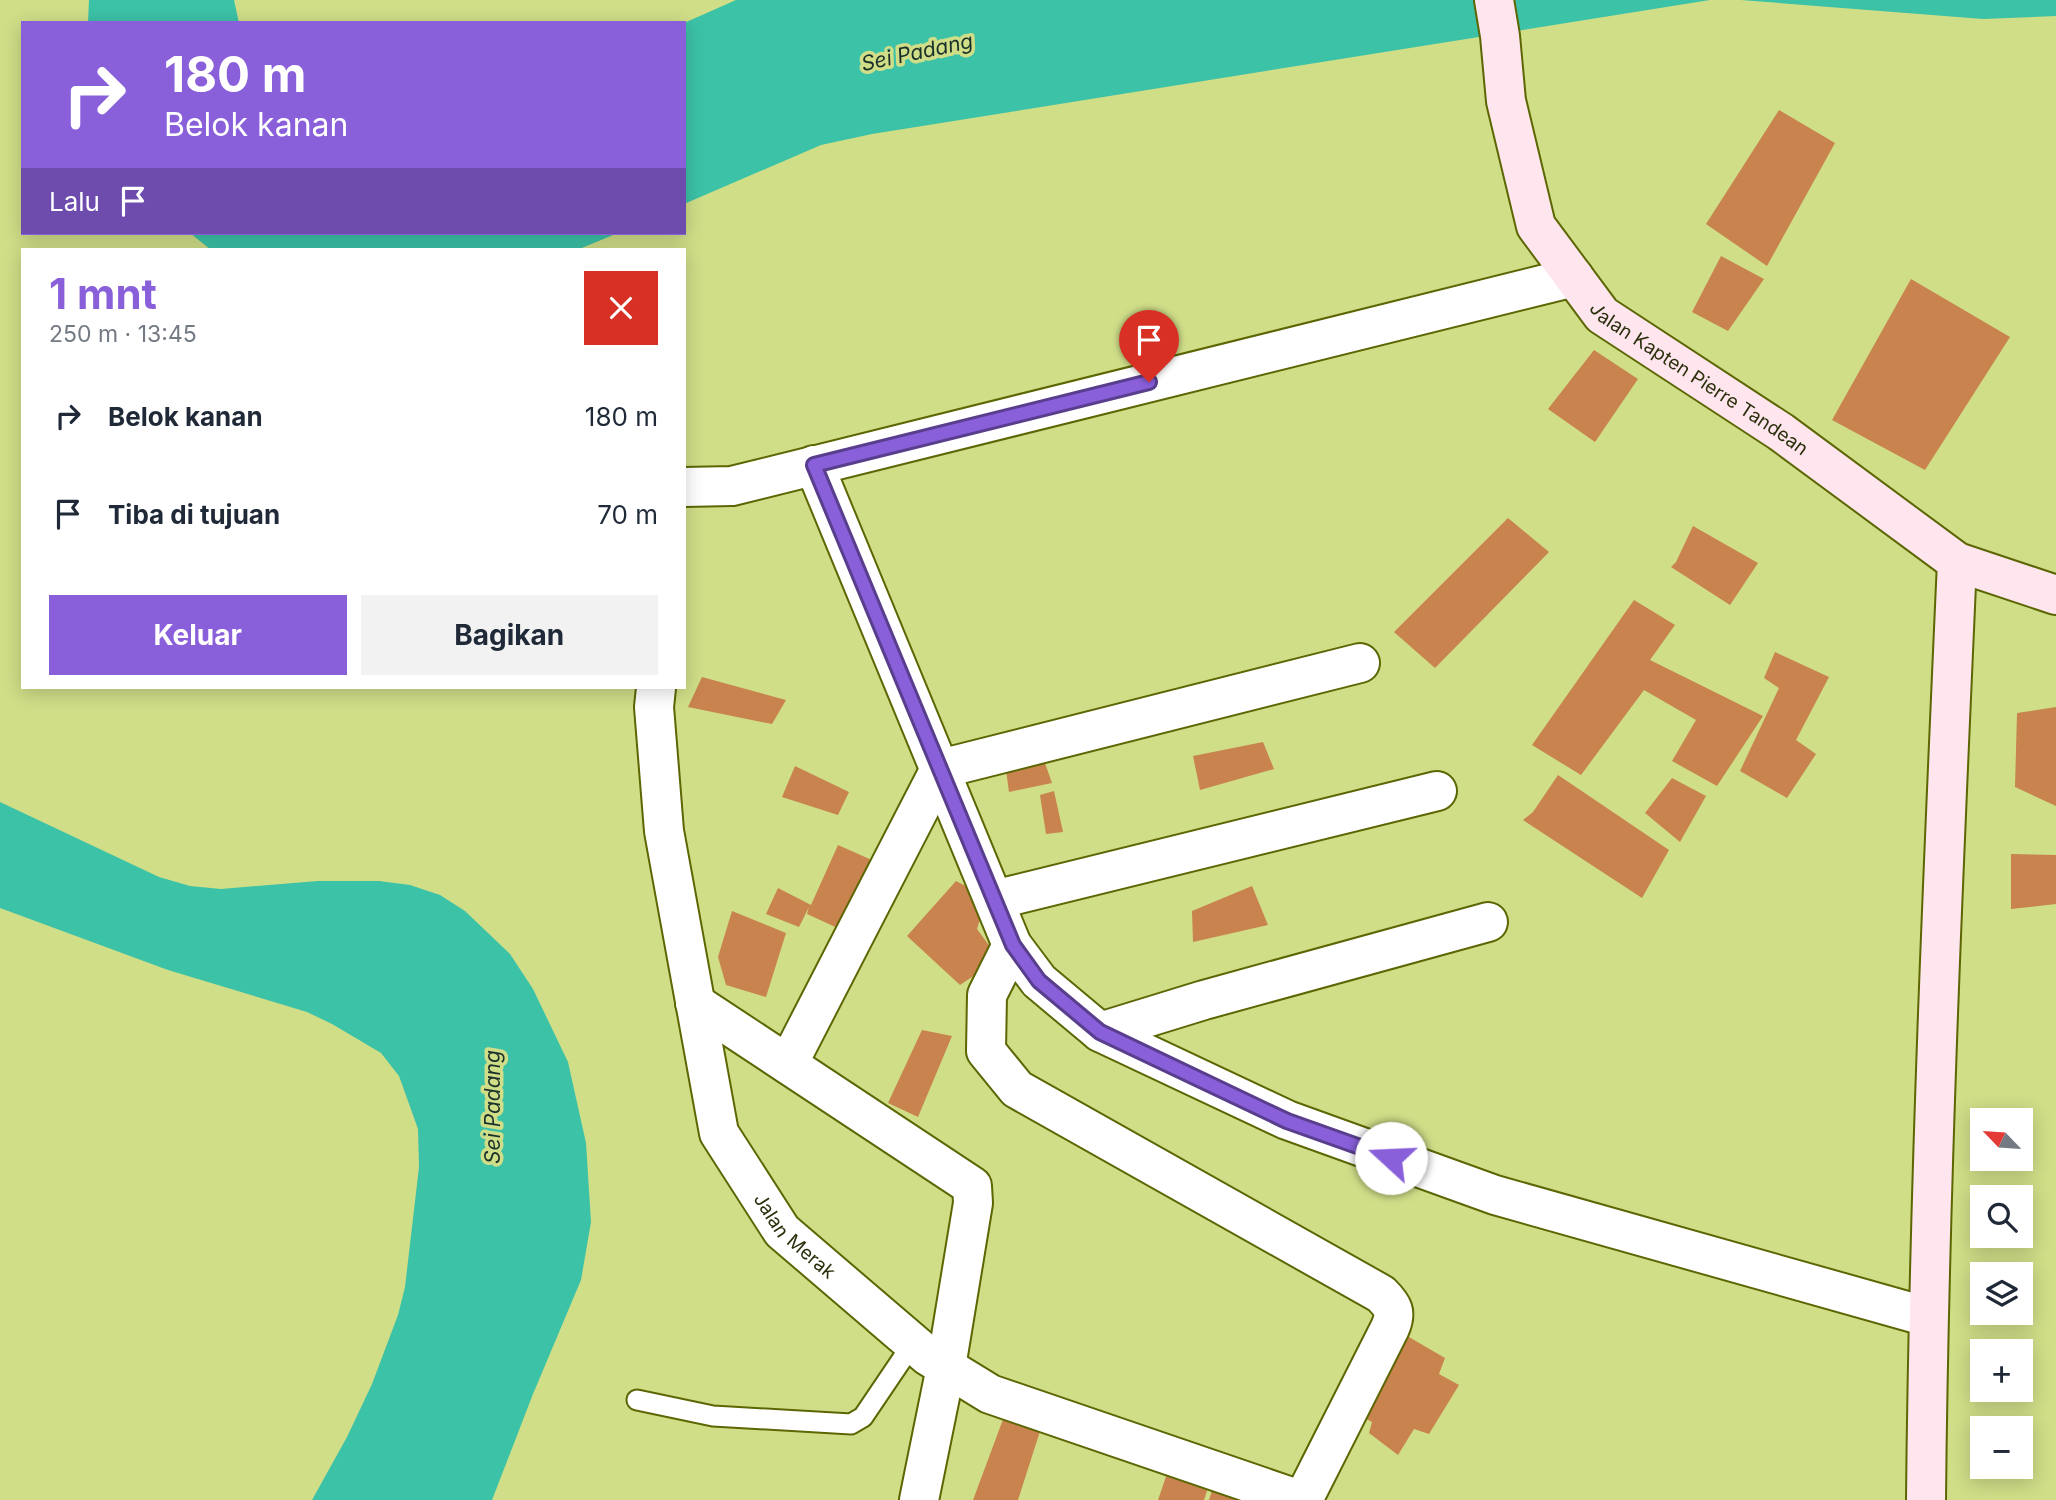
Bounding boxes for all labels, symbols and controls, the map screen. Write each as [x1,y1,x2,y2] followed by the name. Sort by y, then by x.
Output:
[859,28,975,76] water label: Sei Padang
[164,45,306,104] text: 180 m
[49,49,140,140] icon: right
[164,105,348,144] text: Belok kanan
[114,182,152,220] icon: arrive
[49,186,100,217] text: Lalu
[49,268,157,319] text: 1 mnt
[584,271,658,345] button: close
[1585,297,1813,460] street label: Jalan Kapten Pierre Tandean
[1119,310,1179,382] pin
[49,320,197,348] text: 250 m · 13:45
[1130,321,1168,359] icon: arrive
[49,397,87,435] icon: right
[108,401,263,432] text: Belok kanan
[585,401,658,432] text: 180 m
[49,495,87,533] icon: arrive
[108,499,280,530] text: Tiba di tujuan
[597,499,658,530] text: 70 m
[49,595,347,675] button: Keluar
[361,595,658,675] button: Bagikan
[480,1050,505,1164] water label: Sei Padang
[1970,1108,2034,1171] north arrow
[1970,1108,2033,1479] map controls
[1354,1121,1428,1195] position arrow
[1970,1185,2033,1248] button: search
[749,1189,841,1284] street label: Jalan Merak
[1970,1262,2033,1325] button: layers
[1970,1339,2033,1402] button: +
[1970,1416,2033,1479] button: −

